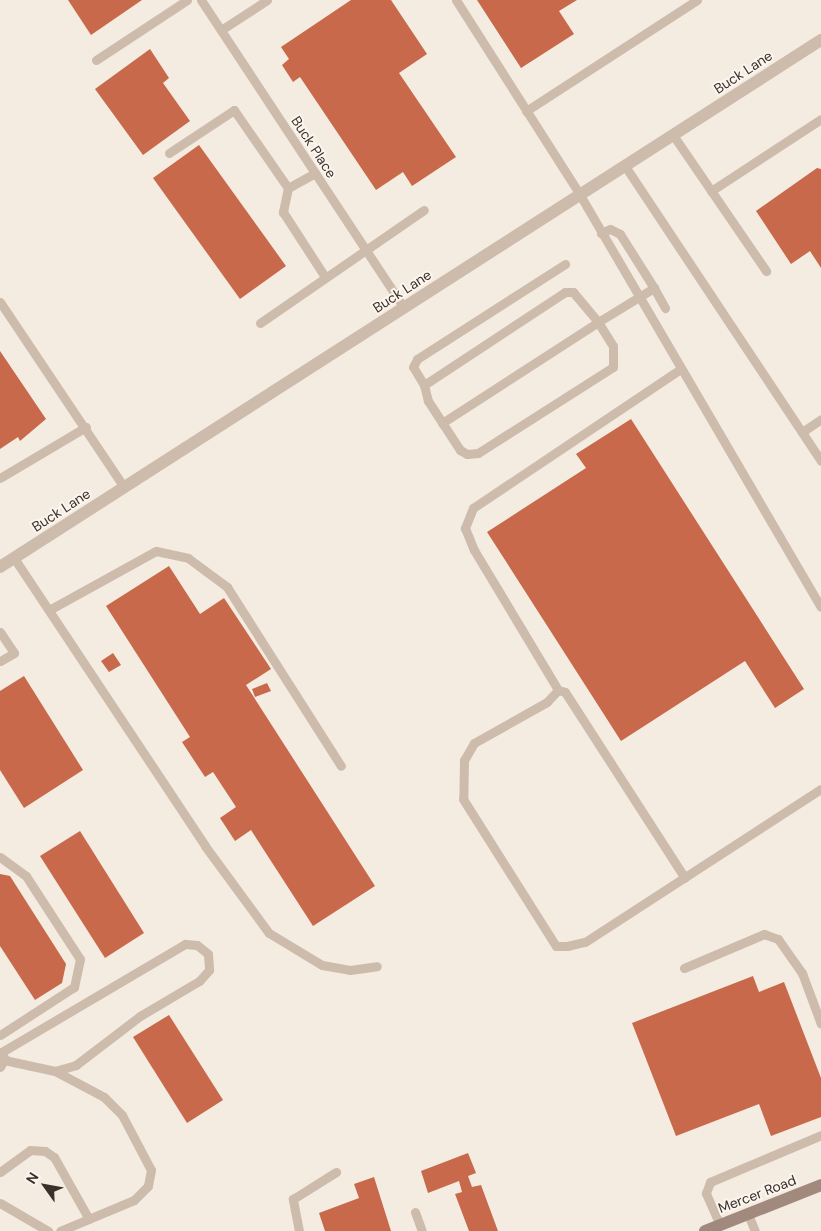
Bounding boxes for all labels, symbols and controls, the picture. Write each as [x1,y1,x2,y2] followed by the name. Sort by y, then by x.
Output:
[711,47,775,97] street label: Buck Lane
[288,113,340,181] street label: Buck Place
[370,266,434,316] street label: Buck Lane
[29,485,93,535] street label: Buck Lane
[20,1161,70,1211] north arrow
[22,1169,43,1187] text: N
[716,1171,798,1217] street label: Mercer Road

